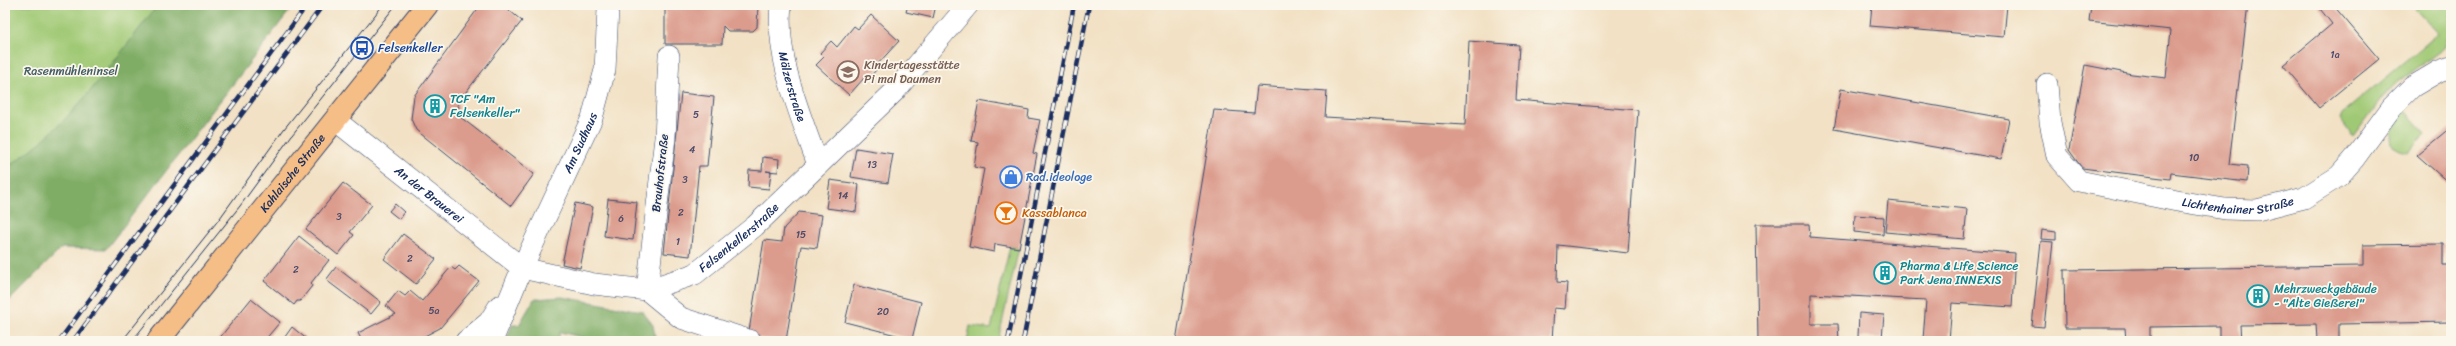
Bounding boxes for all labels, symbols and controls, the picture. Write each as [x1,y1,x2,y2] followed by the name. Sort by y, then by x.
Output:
[349,35,375,61] bus stop icon: Felsenkeller
[378,37,443,59] place label: Felsenkeller
[2330,46,2340,64] house number: 1a
[772,50,813,125] street label: Mälzerstraße
[864,54,960,90] place label: Kindertagesstätte Pi mal Daumen
[835,59,861,85] school or university icon: Kindertagesstätte Pi mal Daumen
[24,60,119,82] park label: Rasenmühleninsel
[450,88,520,124] place label: TCF "Am Felsenkeller"
[422,93,448,119] building icon: TCF "Am Felsenkeller"
[693,106,699,124] house number: 5
[556,110,604,178] street label: Am Sudhaus
[254,129,331,218] street label: Kahlaische Straße
[645,133,675,213] street label: Brauhofstraße
[689,141,695,159] house number: 4
[2189,149,2199,167] house number: 10
[867,156,877,174] house number: 13
[389,159,469,229] street label: An der Brauerei
[998,164,1024,190] shop icon: Rad.ideologe
[1026,166,1092,188] place label: Rad.ideologe
[682,171,688,189] house number: 3
[838,187,848,205] house number: 14
[2180,190,2296,221] street label: Lichtenhainer Straße
[694,197,784,278] street label: Felsenkellerstraße
[993,200,1019,226] bar icon: Kassablanca
[1022,202,1087,224] place label: Kassablanca
[678,204,684,222] house number: 2
[336,208,342,226] house number: 3
[618,210,624,228] house number: 6
[796,226,806,244] house number: 15
[676,233,680,251] house number: 1
[407,250,413,268] house number: 2
[1900,255,2018,291] place label: Pharma & Life Science Park Jena INNEXIS
[1872,260,1898,286] building icon: Pharma & Life Science Park Jena INNEXIS
[293,261,299,279] house number: 2
[2274,278,2377,314] place label: Mehrzweckgebäude - "Alte Gießerei"
[2245,283,2271,309] building icon: Mehrzweckgebäude - "Alte Gießerei"
[428,302,440,320] house number: 5a
[877,303,889,321] house number: 20

